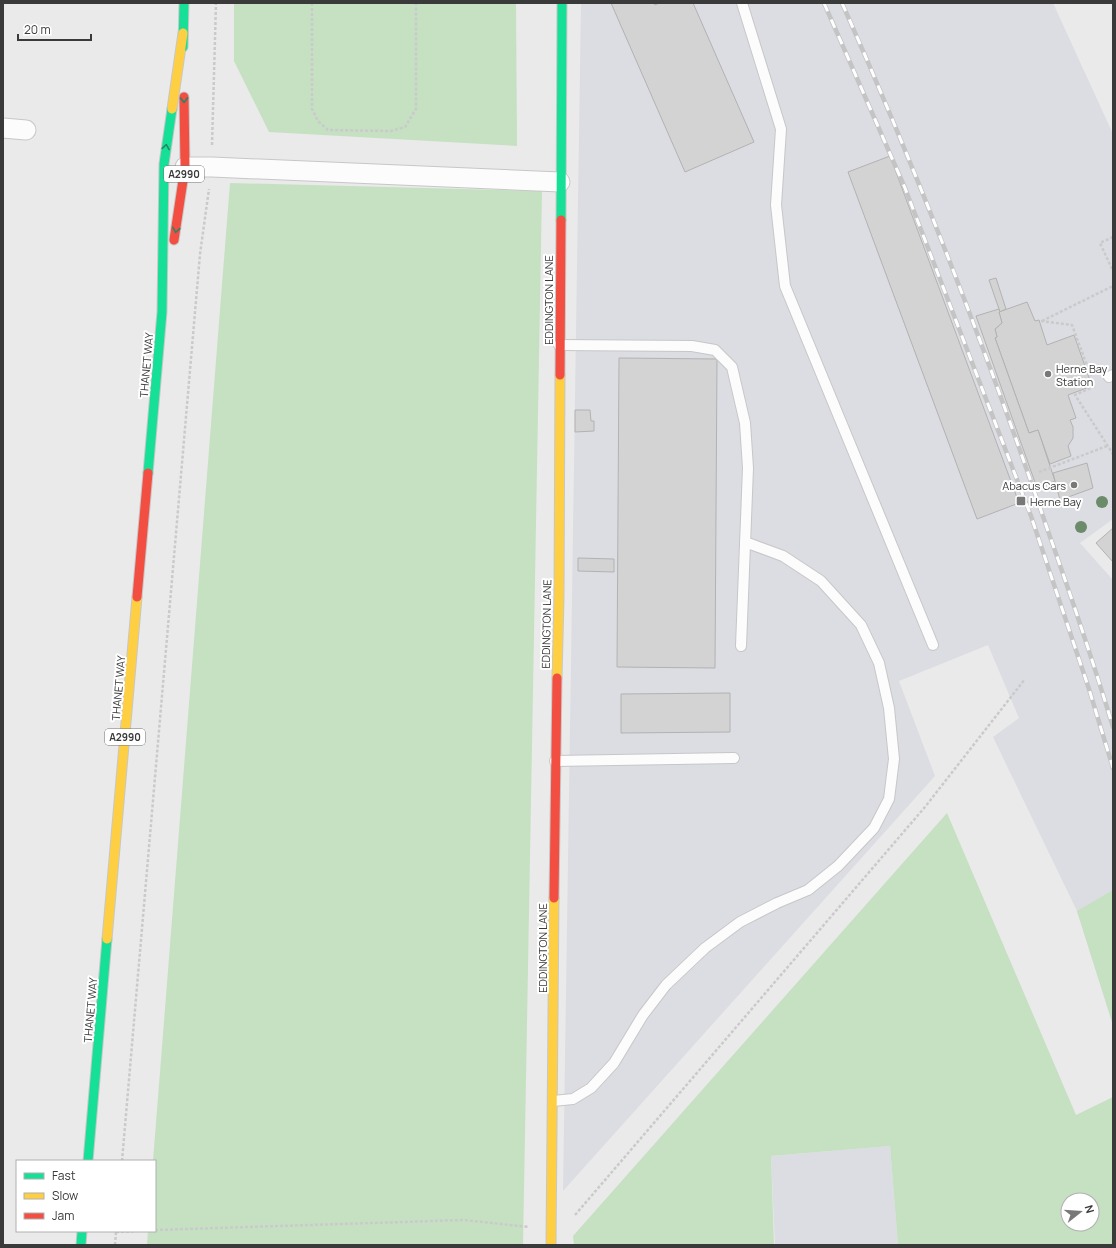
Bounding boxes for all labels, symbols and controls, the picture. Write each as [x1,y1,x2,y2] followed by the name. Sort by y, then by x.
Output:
[18,16,91,42] scale bar
[24,21,51,38] text: 20 m
[180,97,188,103] one-way arrow
[161,144,170,150] one-way arrow
[164,166,204,182] road number: A2990
[172,226,180,233] one-way arrow
[541,255,556,345] street label: EDDINGTON LANE
[136,331,156,398] street label: THANET WAY
[1056,361,1108,389] place label: Herne Bay Station
[1043,369,1053,379] marker: Herne Bay Station
[1002,478,1066,493] place label: Abacus Cars
[1069,480,1079,490] marker: Abacus Cars
[1030,494,1082,509] place label: Herne Bay
[1015,495,1027,507] marker: Herne Bay
[538,579,554,669] street label: EDDINGTON LANE
[108,654,128,721] street label: THANET WAY
[105,729,145,745] road number: A2990
[535,903,550,993] street label: EDDINGTON LANE
[80,976,100,1043] street label: THANET WAY
[16,1160,156,1232] legend
[52,1167,76,1184] text: Fast
[52,1187,78,1204] text: Slow
[1060,1192,1100,1232] north arrow
[1082,1203,1098,1215] text: N
[52,1207,74,1224] text: Jam

